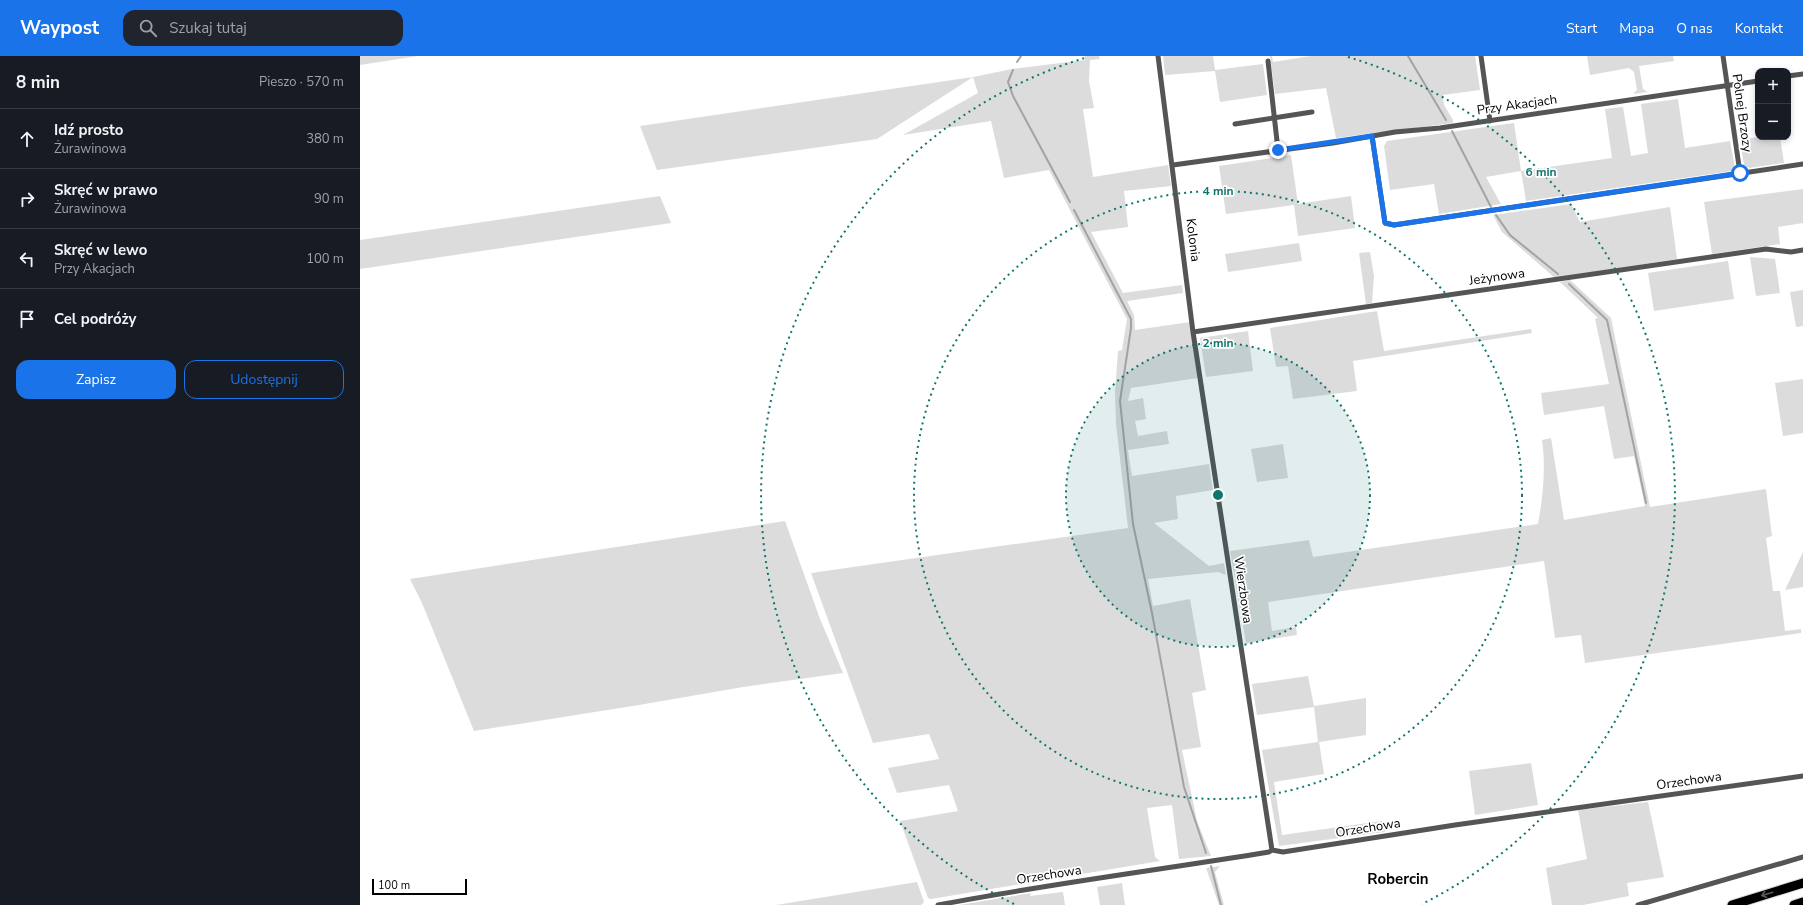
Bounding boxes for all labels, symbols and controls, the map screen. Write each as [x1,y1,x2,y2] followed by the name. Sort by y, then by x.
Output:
[123,10,403,46] search box
[20,15,99,41] text: Waypost
[137,17,159,39] icon: search
[169,18,247,38] text: Szukaj tutaj
[1566,19,1597,38] text: Start
[1619,19,1654,38] text: Mapa
[1676,19,1713,38] text: O nas
[1735,19,1783,38] text: Kontakt
[1755,68,1791,140] map controls
[1755,68,1791,104] button: +
[16,71,60,94] text: 8 min
[259,73,344,91] text: Pieszo · 570 m
[1728,73,1756,154] street label: Polnej Brzozy
[1476,90,1558,120] street label: Przy Akacjach
[1755,104,1791,140] button: −
[54,120,123,140] text: Idź prosto
[16,128,38,150] icon: ahead
[306,130,344,148] text: 380 m
[54,140,126,158] text: Żurawinowa
[1269,141,1287,159] route end
[1525,164,1557,180] text: 6 min
[1731,164,1749,182] route start
[54,180,158,200] text: Skręć w prawo
[1202,183,1234,199] text: 4 min
[16,188,38,210] icon: right
[314,190,344,208] text: 90 m
[54,200,126,218] text: Żurawinowa
[1181,217,1205,263] street label: Kolonia
[54,240,147,260] text: Skręć w lewo
[16,248,38,270] icon: left
[306,250,344,268] text: 100 m
[54,260,135,278] text: Przy Akacjach
[1467,264,1526,290] street label: Jeżynowa
[16,308,38,330] icon: arrive
[54,309,136,329] text: Cel podróży
[1202,335,1234,351] text: 2 min
[16,360,176,399] button: Zapisz
[184,360,344,399] button: Udostępnij
[1211,488,1225,502] centre of rings
[1229,555,1257,625] street label: Wierzbowa
[1655,768,1723,794] street label: Orzechowa
[1334,814,1402,842] street label: Orzechowa
[1015,861,1083,889] street label: Orzechowa
[1367,869,1429,889] district label: Robercin
[372,877,467,896] scale bar
[378,878,410,893] text: 100 m
[1761,891,1774,898] one-way arrow

